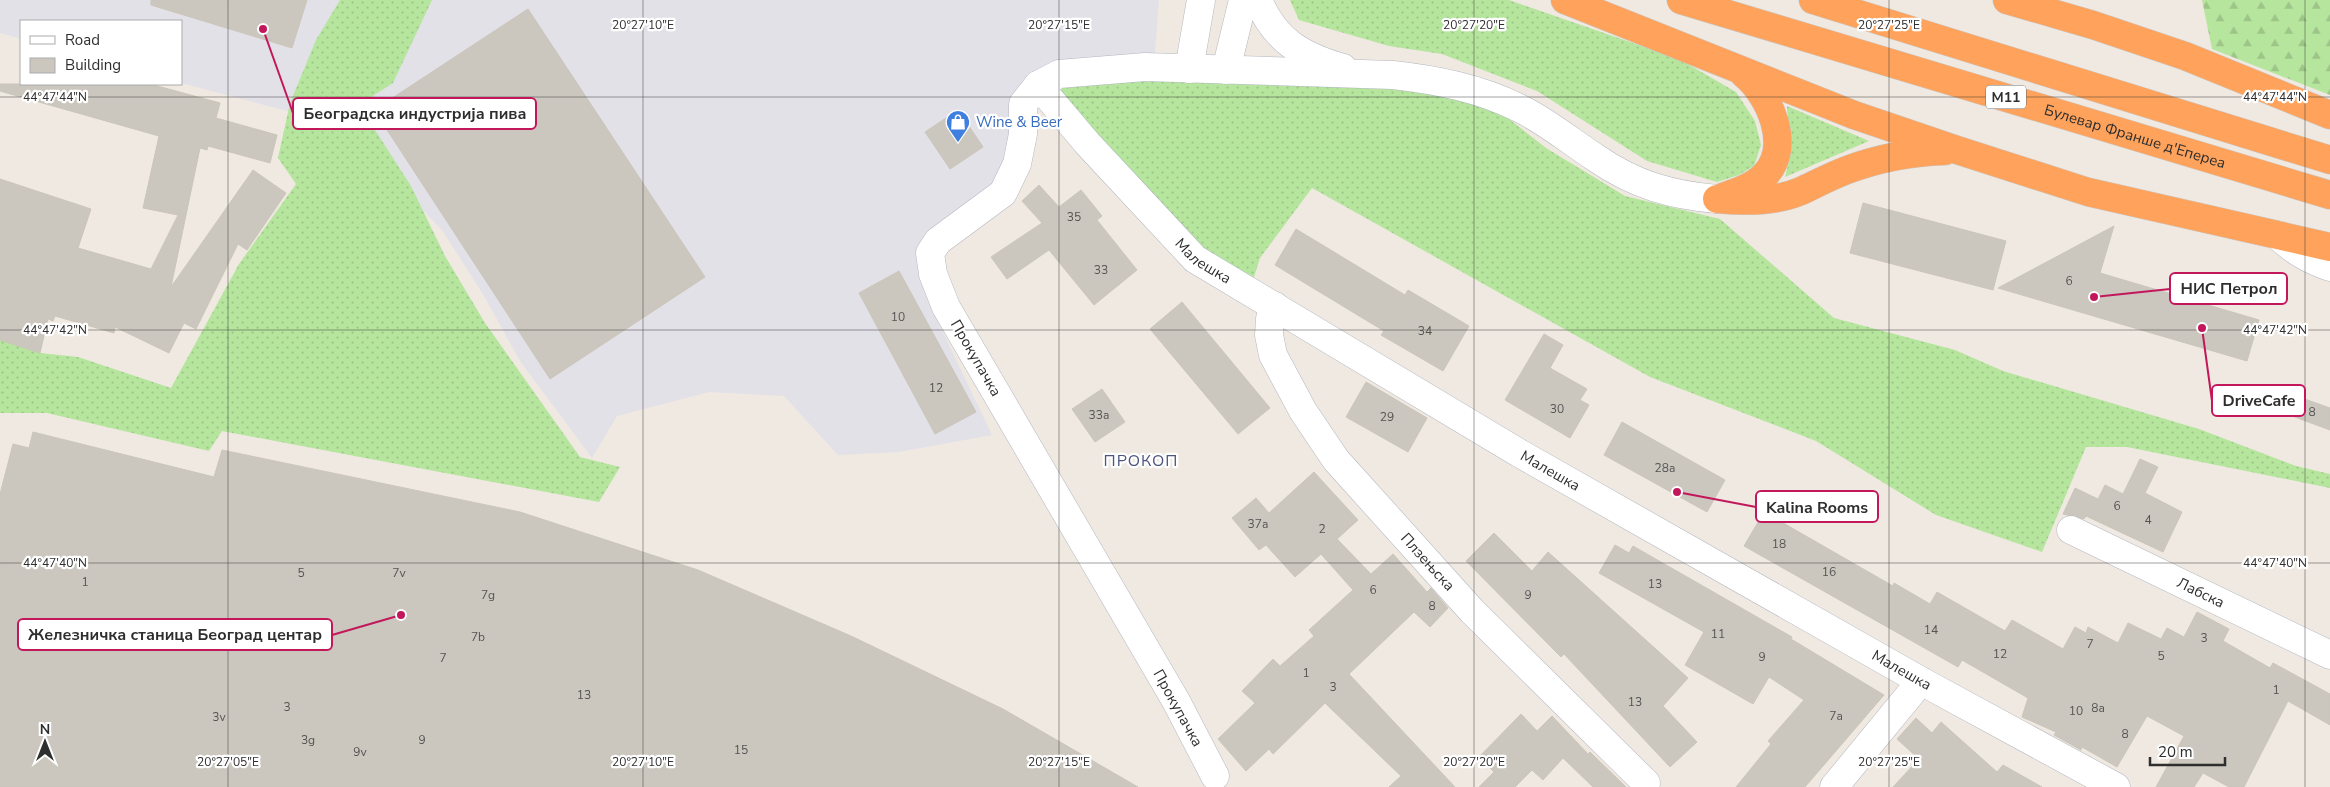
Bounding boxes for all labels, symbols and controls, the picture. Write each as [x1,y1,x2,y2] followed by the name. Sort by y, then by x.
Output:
[612,17,674,33] text: 20°27'10"E
[1028,17,1090,33] text: 20°27'15"E
[1443,17,1505,33] text: 20°27'20"E
[1858,17,1920,33] text: 20°27'25"E
[20,20,182,85] legend
[65,30,100,50] text: Road
[65,55,121,75] text: Building
[1986,85,2026,108] road number: M11
[23,89,87,105] text: 44°47'44"N
[2243,89,2307,105] text: 44°47'44"N
[293,98,536,129] callout: Београдска индустрија пива
[2042,100,2228,173] street label: Булевар Франше д'Епереа
[304,103,526,125] text: Београдска индустрија пива
[945,109,971,143] shop icon: Wine & Beer
[976,112,1063,132] place label: Wine & Beer
[1067,209,1081,225] house number: 35
[1170,234,1235,288] street label: Малешка
[1094,262,1108,278] house number: 33
[2065,273,2073,289] house number: 6
[2170,273,2287,304] callout: НИС Петрол
[2181,278,2277,300] text: НИС Петрол
[891,309,905,325] house number: 10
[946,316,1006,400] street label: Прокупачка
[23,322,87,338] text: 44°47'42"N
[2243,322,2307,338] text: 44°47'42"N
[1418,323,1432,339] house number: 34
[929,380,943,396] house number: 12
[2212,385,2305,416] callout: DriveCafe
[2222,390,2296,412] text: DriveCafe
[1550,401,1564,417] house number: 30
[2308,404,2316,420] house number: 8
[1089,407,1109,423] house number: 33a
[1380,409,1394,425] house number: 29
[1517,446,1584,496] street label: Малешка
[1104,450,1178,472] district label: ПРОКОП
[1655,460,1675,476] house number: 28a
[1756,491,1878,522] callout: Kalina Rooms
[1766,497,1868,519] text: Kalina Rooms
[2113,498,2121,514] house number: 6
[2144,512,2152,528] house number: 4
[1248,516,1268,532] house number: 37a
[1318,521,1326,537] house number: 2
[1396,528,1459,595] street label: Плзењска
[1772,536,1786,552] house number: 18
[23,555,87,571] text: 44°47'40"N
[2243,555,2307,571] text: 44°47'40"N
[1822,564,1836,580] house number: 16
[297,565,305,581] house number: 5
[392,565,407,581] house number: 7v
[2173,573,2228,613] street label: Лабска
[81,574,89,590] house number: 1
[1648,576,1662,592] house number: 13
[1369,582,1377,598] house number: 6
[481,587,495,603] house number: 7g
[1524,587,1532,603] house number: 9
[1428,598,1436,614] house number: 8
[18,619,332,650] callout: Железничка станица Београд центар
[1924,622,1938,638] house number: 14
[28,624,322,646] text: Железничка станица Београд центар
[1711,626,1725,642] house number: 11
[471,629,485,645] house number: 7b
[2200,630,2208,646] house number: 3
[2086,636,2094,652] house number: 7
[1868,645,1935,695] street label: Малешка
[1993,646,2007,662] house number: 12
[2157,648,2165,664] house number: 5
[1758,649,1766,665] house number: 9
[439,650,447,666] house number: 7
[1302,665,1310,681] house number: 1
[1149,666,1207,750] street label: Прокупачка
[1329,679,1337,695] house number: 3
[2272,682,2280,698] house number: 1
[577,687,591,703] house number: 13
[1628,694,1642,710] house number: 13
[283,699,291,715] house number: 3
[2091,700,2105,716] house number: 8a
[2069,703,2083,719] house number: 10
[1829,708,1843,724] house number: 7a
[212,709,227,725] house number: 3v
[20,717,70,767] north arrow
[40,720,50,739] text: N
[2121,726,2129,742] house number: 8
[301,732,315,748] house number: 3g
[418,732,426,748] house number: 9
[2150,734,2225,766] scale bar
[734,742,748,758] house number: 15
[2158,742,2193,762] text: 20 m
[353,744,368,760] house number: 9v
[197,754,259,770] text: 20°27'05"E
[612,754,674,770] text: 20°27'10"E
[1028,754,1090,770] text: 20°27'15"E
[1443,754,1505,770] text: 20°27'20"E
[1858,754,1920,770] text: 20°27'25"E

